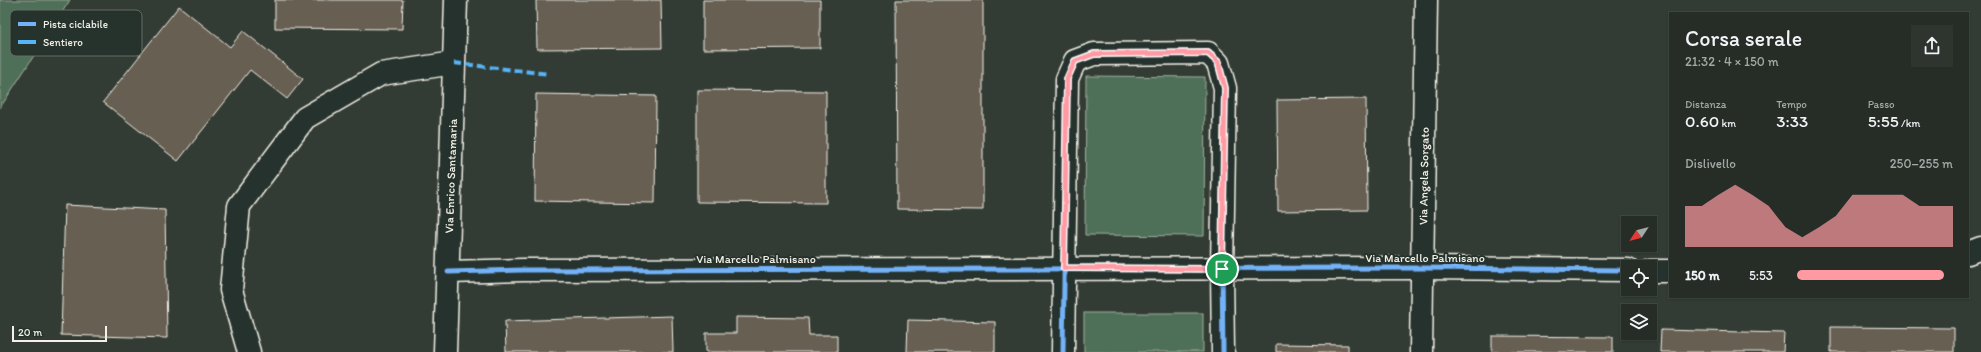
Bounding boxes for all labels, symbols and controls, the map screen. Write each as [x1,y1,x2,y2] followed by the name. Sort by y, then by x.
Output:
[10,10,142,56] legend
[43,18,108,31] text: Pista ciclabile
[1685,25,1802,52] text: Corsa serale
[1911,25,1953,67] button: share
[43,36,83,49] text: Sentiero
[1685,54,1779,69] text: 21:32 · 4 × 150 m
[1685,98,1727,111] text: Distanza
[1776,98,1807,111] text: Tempo
[1868,98,1895,111] text: Passo
[1685,111,1719,131] text: 0.60
[1776,111,1808,131] text: 3:33
[1868,111,1899,131] text: 5:55
[1719,117,1736,130] text: km
[1899,117,1920,130] text: /km
[442,118,460,234] street label: Via Enrico Santamaria
[1416,127,1432,225] street label: Via Angela Sorgato
[1685,156,1736,171] text: Dislivello
[1890,156,1953,171] text: 250–255 m
[1621,216,1657,252] north arrow
[1621,216,1657,340] map controls
[1365,251,1485,265] street label: Via Marcello Palmisano
[696,252,816,266] street label: Via Marcello Palmisano
[1205,252,1239,286] pin
[1211,258,1233,280] icon: arrive
[1621,260,1657,296] button: locate
[1685,268,1720,283] text: 150 m
[1749,268,1773,283] text: 5:53
[1621,304,1657,340] button: layers
[12,324,107,343] scale bar
[18,326,42,339] text: 20 m

